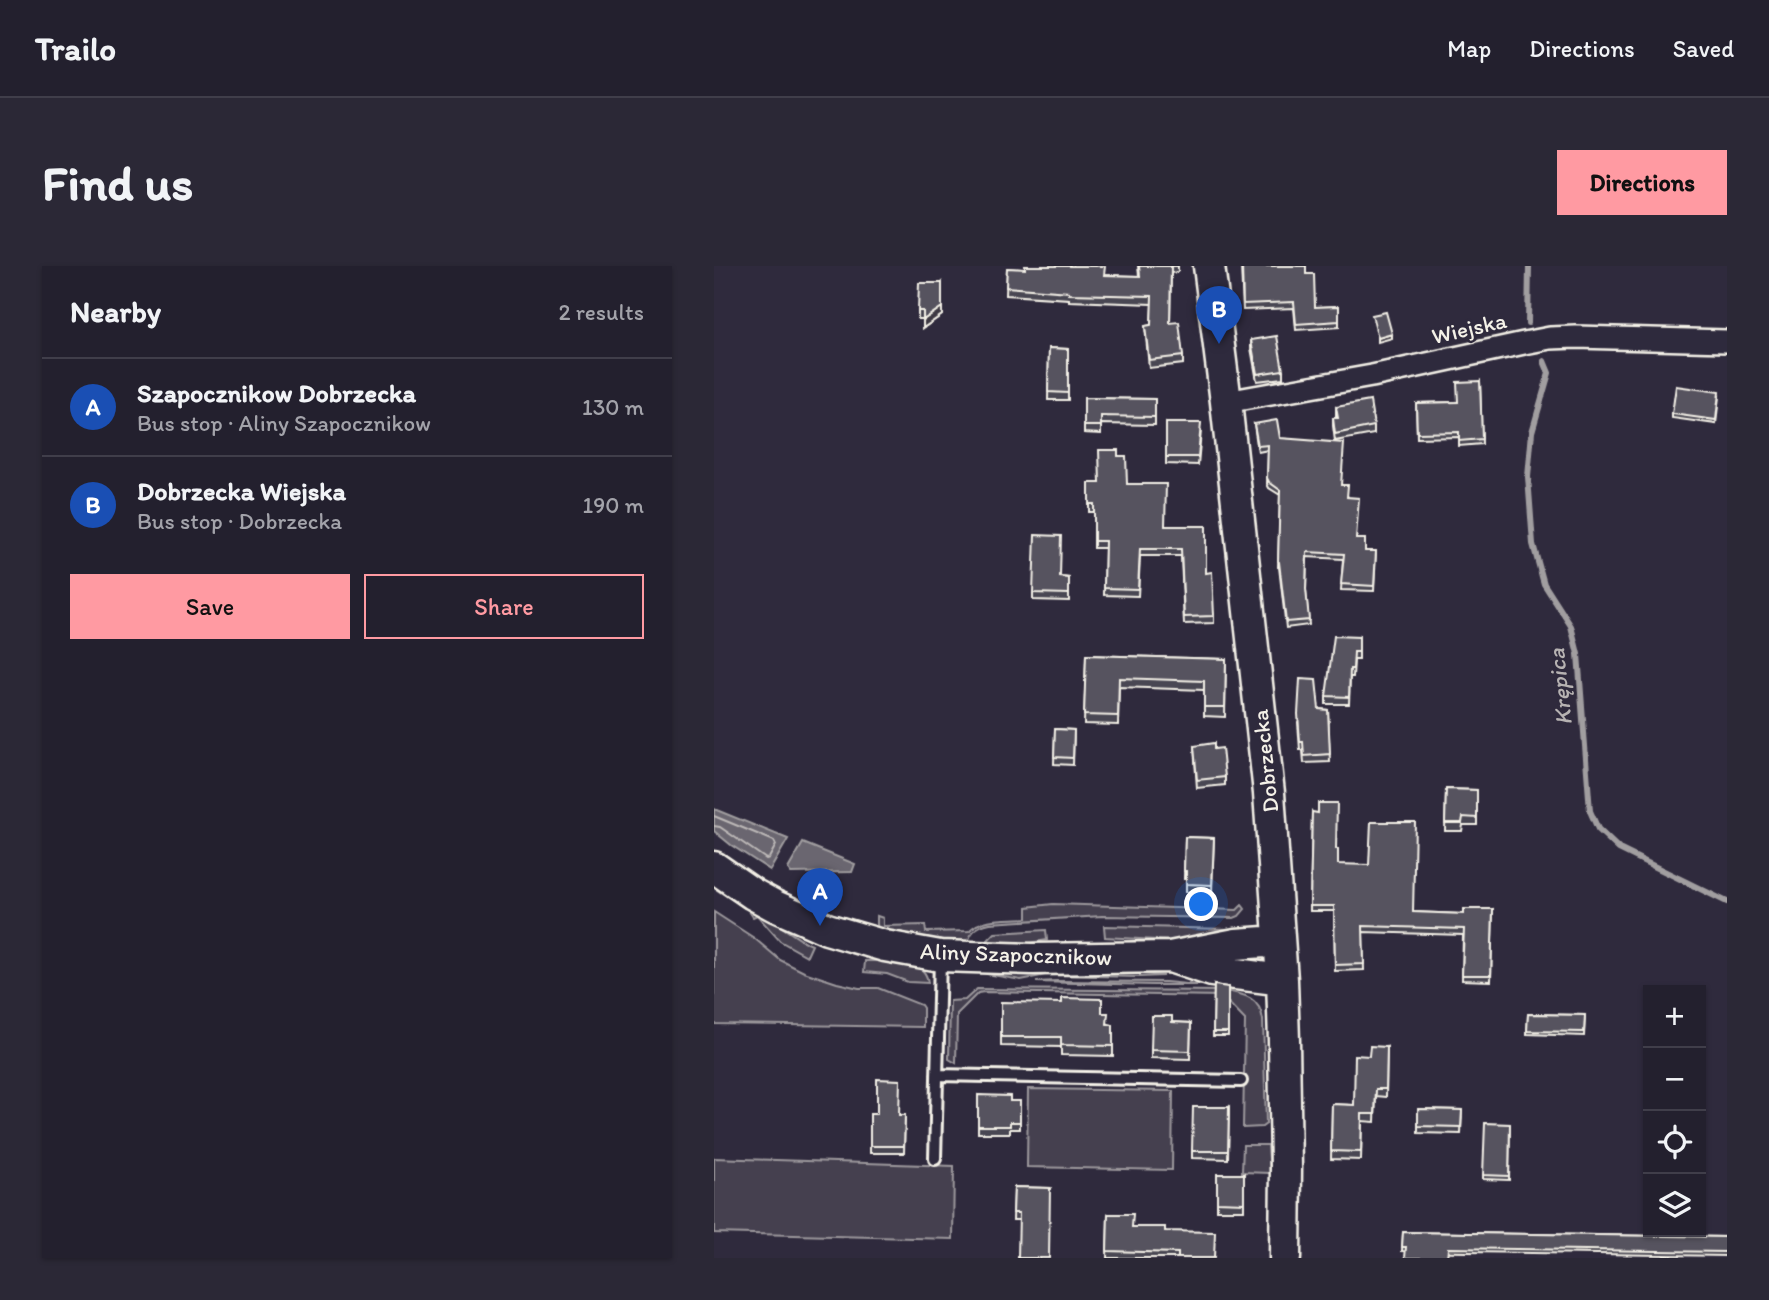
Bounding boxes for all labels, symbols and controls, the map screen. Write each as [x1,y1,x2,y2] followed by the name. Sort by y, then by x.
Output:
[35,29,116,68] text: Trailo
[1447,34,1491,63] text: Map
[1529,34,1635,63] text: Directions
[1673,34,1734,63] text: Saved
[1557,150,1727,215] button: Directions
[42,153,193,212] text: Find us
[1196,286,1242,344] pin: B
[70,293,161,330] text: Nearby
[558,298,644,326] text: 2 results
[1429,306,1509,350] street label: Wiejska
[137,377,416,409] text: Szapocznikow Dobrzecka
[86,393,100,421] text: A
[582,393,644,421] text: 130 m
[137,409,431,437] text: Bus stop · Aliny Szapocznikow
[137,475,346,507] text: Dobrzecka Wiejska
[86,491,100,519] text: B
[583,491,644,519] text: 190 m
[137,507,342,535] text: Bus stop · Dobrzecka
[70,574,350,639] button: Save
[364,574,644,639] button: Share
[1541,646,1578,727] water label: Krępica
[1246,708,1284,814] street label: Dobrzecka
[797,868,843,926] pin: A
[1184,887,1218,921] your location
[919,937,1113,971] street label: Aliny Szapocznikow
[1643,985,1706,1237] map controls
[1643,985,1706,1048] button: +
[1643,1048,1706,1111] button: −
[1643,1111,1706,1174] button: locate
[1643,1174,1706,1237] button: layers

